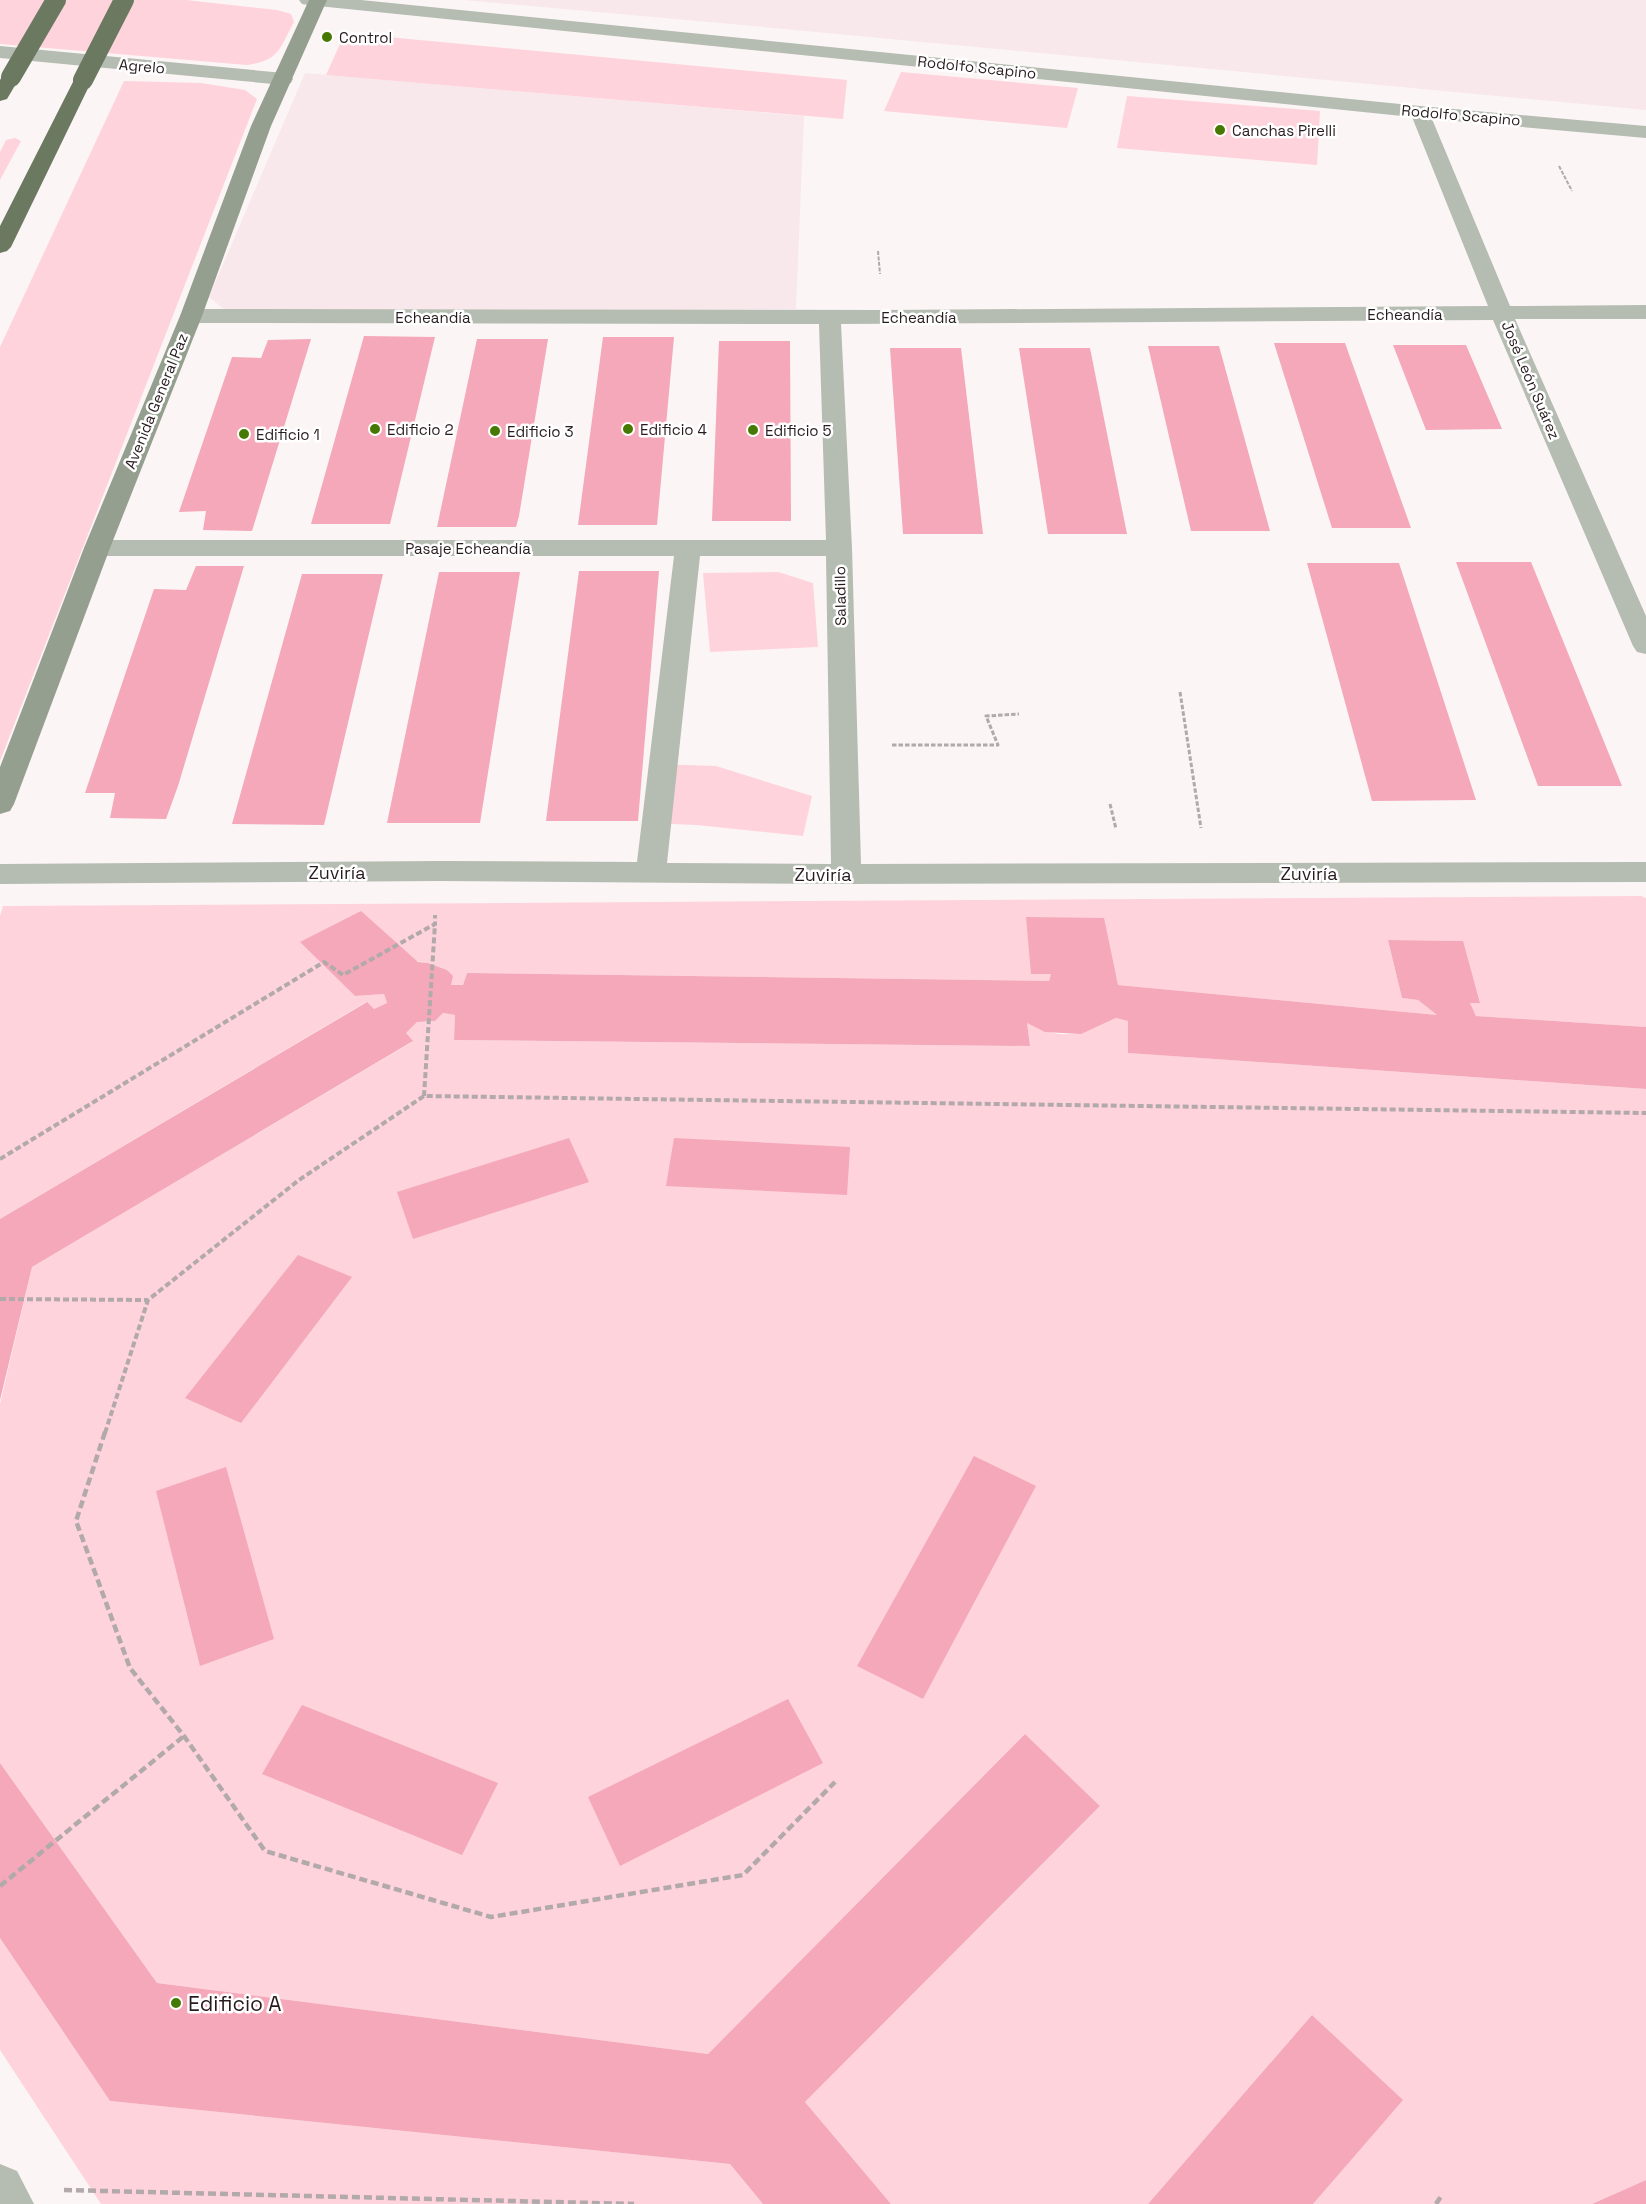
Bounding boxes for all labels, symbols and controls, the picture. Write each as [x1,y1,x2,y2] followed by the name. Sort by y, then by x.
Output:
[339,28,392,47] place label: Control
[320,30,334,44] marker: Control
[917,51,1037,83] street label: Rodolfo Scapino
[118,55,166,77] street label: Agrelo
[1401,100,1521,130] street label: Rodolfo Scapino
[1232,121,1336,140] place label: Canchas Pirelli
[1213,123,1227,137] marker: Canchas Pirelli
[1367,305,1443,324] street label: Echeandía
[395,308,471,327] street label: Echeandía
[881,308,957,327] street label: Echeandía
[1498,318,1564,442] street label: José León Suárez
[120,330,192,472] street label: Avenida General Paz
[387,420,454,439] place label: Edificio 2
[640,420,707,439] place label: Edificio 4
[765,421,831,440] place label: Edificio 5
[368,422,382,436] marker: Edificio 2
[507,422,574,441] place label: Edificio 3
[621,422,635,436] marker: Edificio 4
[746,423,760,437] marker: Edificio 5
[488,424,502,438] marker: Edificio 3
[256,425,320,444] place label: Edificio 1
[237,427,251,441] marker: Edificio 1
[405,539,531,558] street label: Pasaje Echeandía
[830,566,850,626] street label: Saladillo
[309,861,365,884] street label: Zuviría
[1281,862,1337,885] street label: Zuviría
[795,863,851,886] street label: Zuviría
[188,1990,281,2017] place label: Edificio A
[169,1996,183,2010] marker: Edificio A

